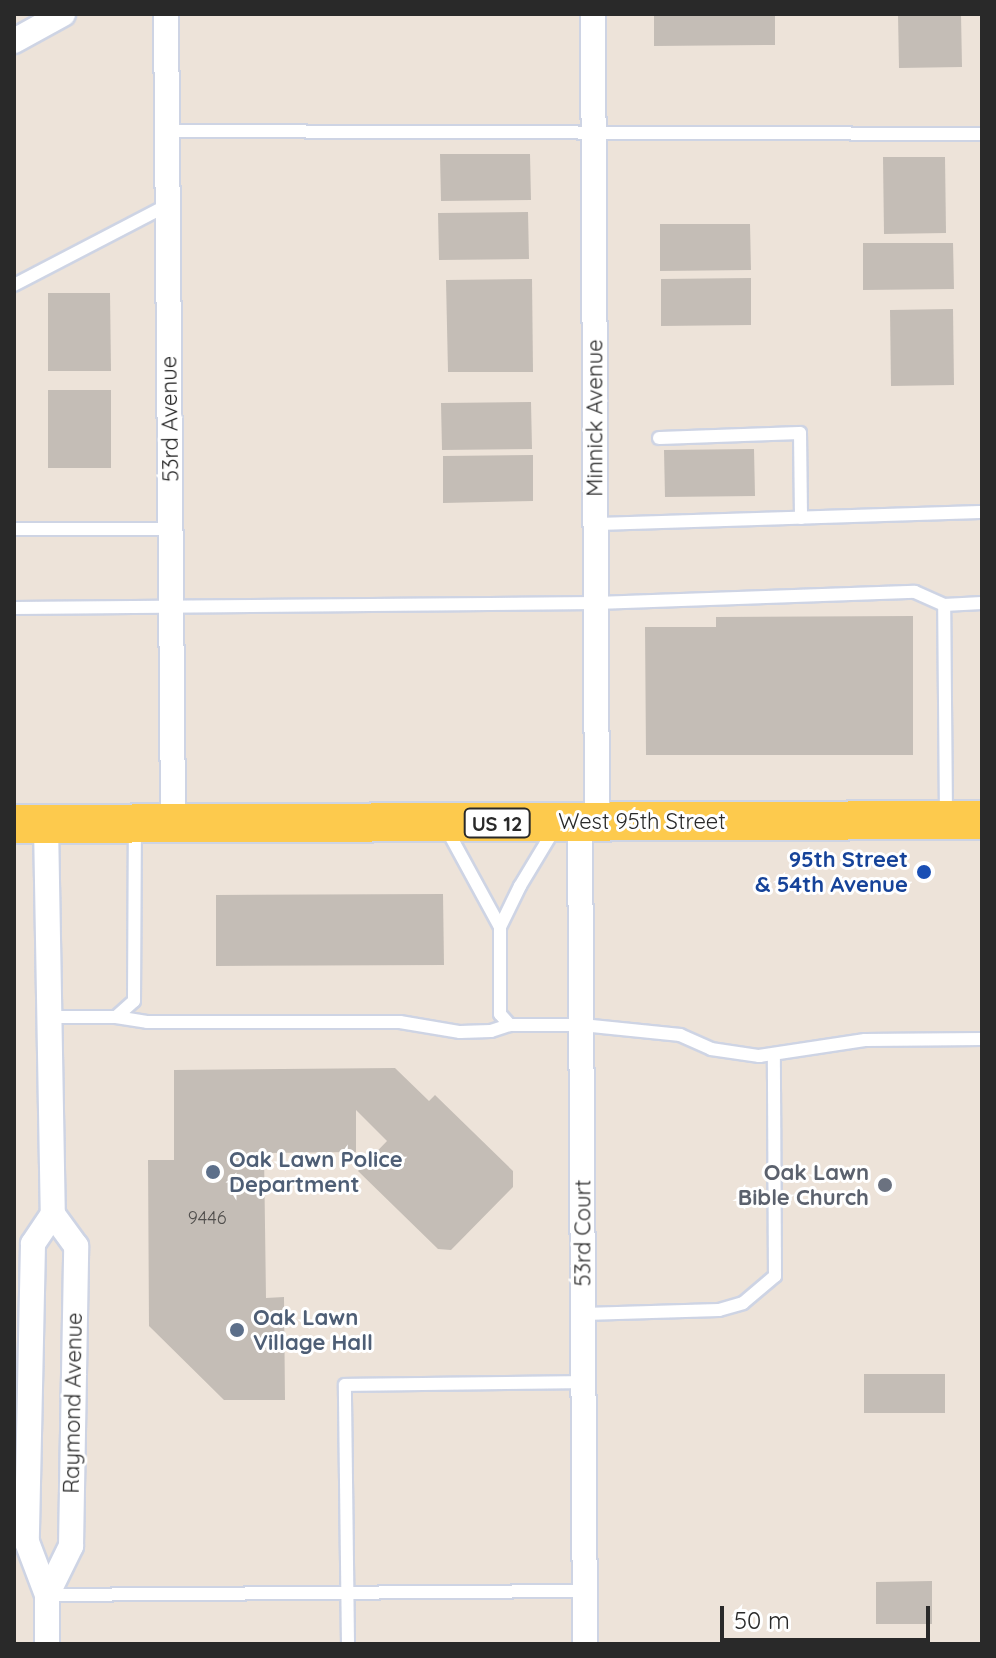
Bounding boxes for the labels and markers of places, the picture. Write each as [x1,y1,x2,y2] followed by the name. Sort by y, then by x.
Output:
[755,846,908,898] place label: 95th Street & 54th Avenue
[915,863,933,881] marker: 95th Street & 54th Avenue
[229,1146,403,1198] place label: Oak Lawn Police Department
[738,1159,869,1210] place label: Oak Lawn Bible Church
[204,1163,222,1181] marker: Oak Lawn Police Department
[876,1176,894,1194] marker: Oak Lawn Bible Church
[253,1304,373,1356] place label: Oak Lawn Village Hall
[228,1321,246,1339] marker: Oak Lawn Village Hall

